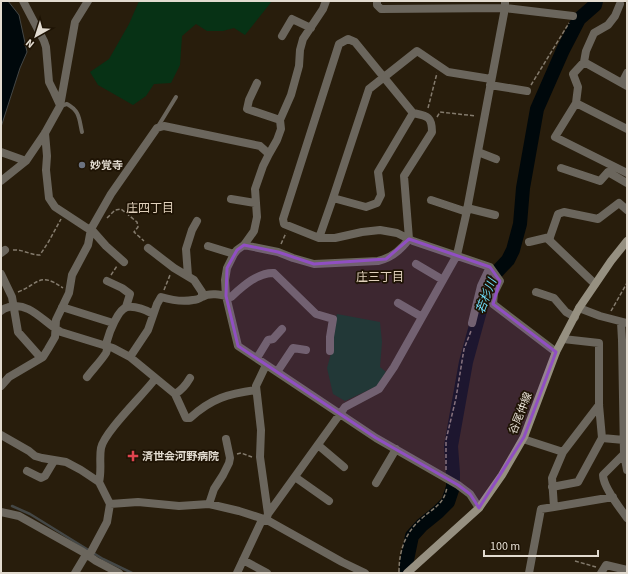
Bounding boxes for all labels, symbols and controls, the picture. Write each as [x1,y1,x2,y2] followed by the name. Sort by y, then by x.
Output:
[16,16,56,56] north arrow
[22,35,38,52] text: N
[90,158,123,173] place label: 妙覚寺
[77,160,87,170] marker: 妙覚寺
[126,200,174,217] district label: 庄四丁目
[356,269,404,286] district label: 庄三丁目
[472,274,502,316] water label: 若杉川
[505,390,536,436] street label: 谷尾仲線
[142,449,219,464] place label: 済世会河野病院
[127,450,139,462] marker: 済世会河野病院
[484,532,598,558] scale bar
[490,538,520,555] text: 100 m

